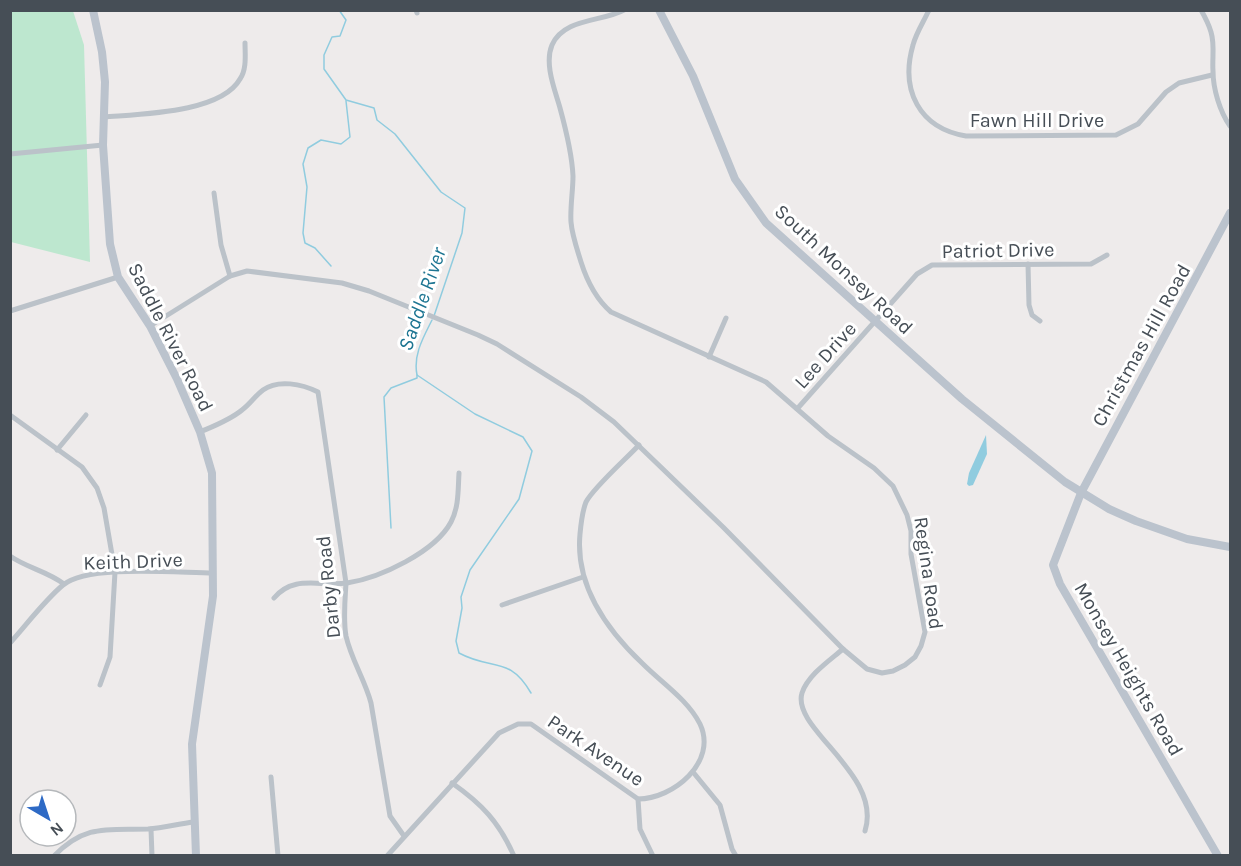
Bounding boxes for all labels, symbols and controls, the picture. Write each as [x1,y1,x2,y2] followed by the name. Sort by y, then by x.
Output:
[970,109,1104,132] street label: Fawn Hill Drive
[770,199,917,339] street label: South Monsey Road
[941,238,1055,263] street label: Patriot Drive
[393,243,451,354] water label: Saddle River
[123,259,218,416] street label: Saddle River Road
[1087,260,1196,430] street label: Christmas Hill Road
[790,317,861,393] street label: Lee Drive
[909,515,948,631] street label: Regina Road
[312,534,345,640] street label: Darby Road
[83,548,183,575] street label: Keith Drive
[1069,578,1188,760] street label: Monsey Heights Road
[543,710,648,791] street label: Park Avenue
[18,788,78,848] north arrow
[47,818,68,840] text: N

